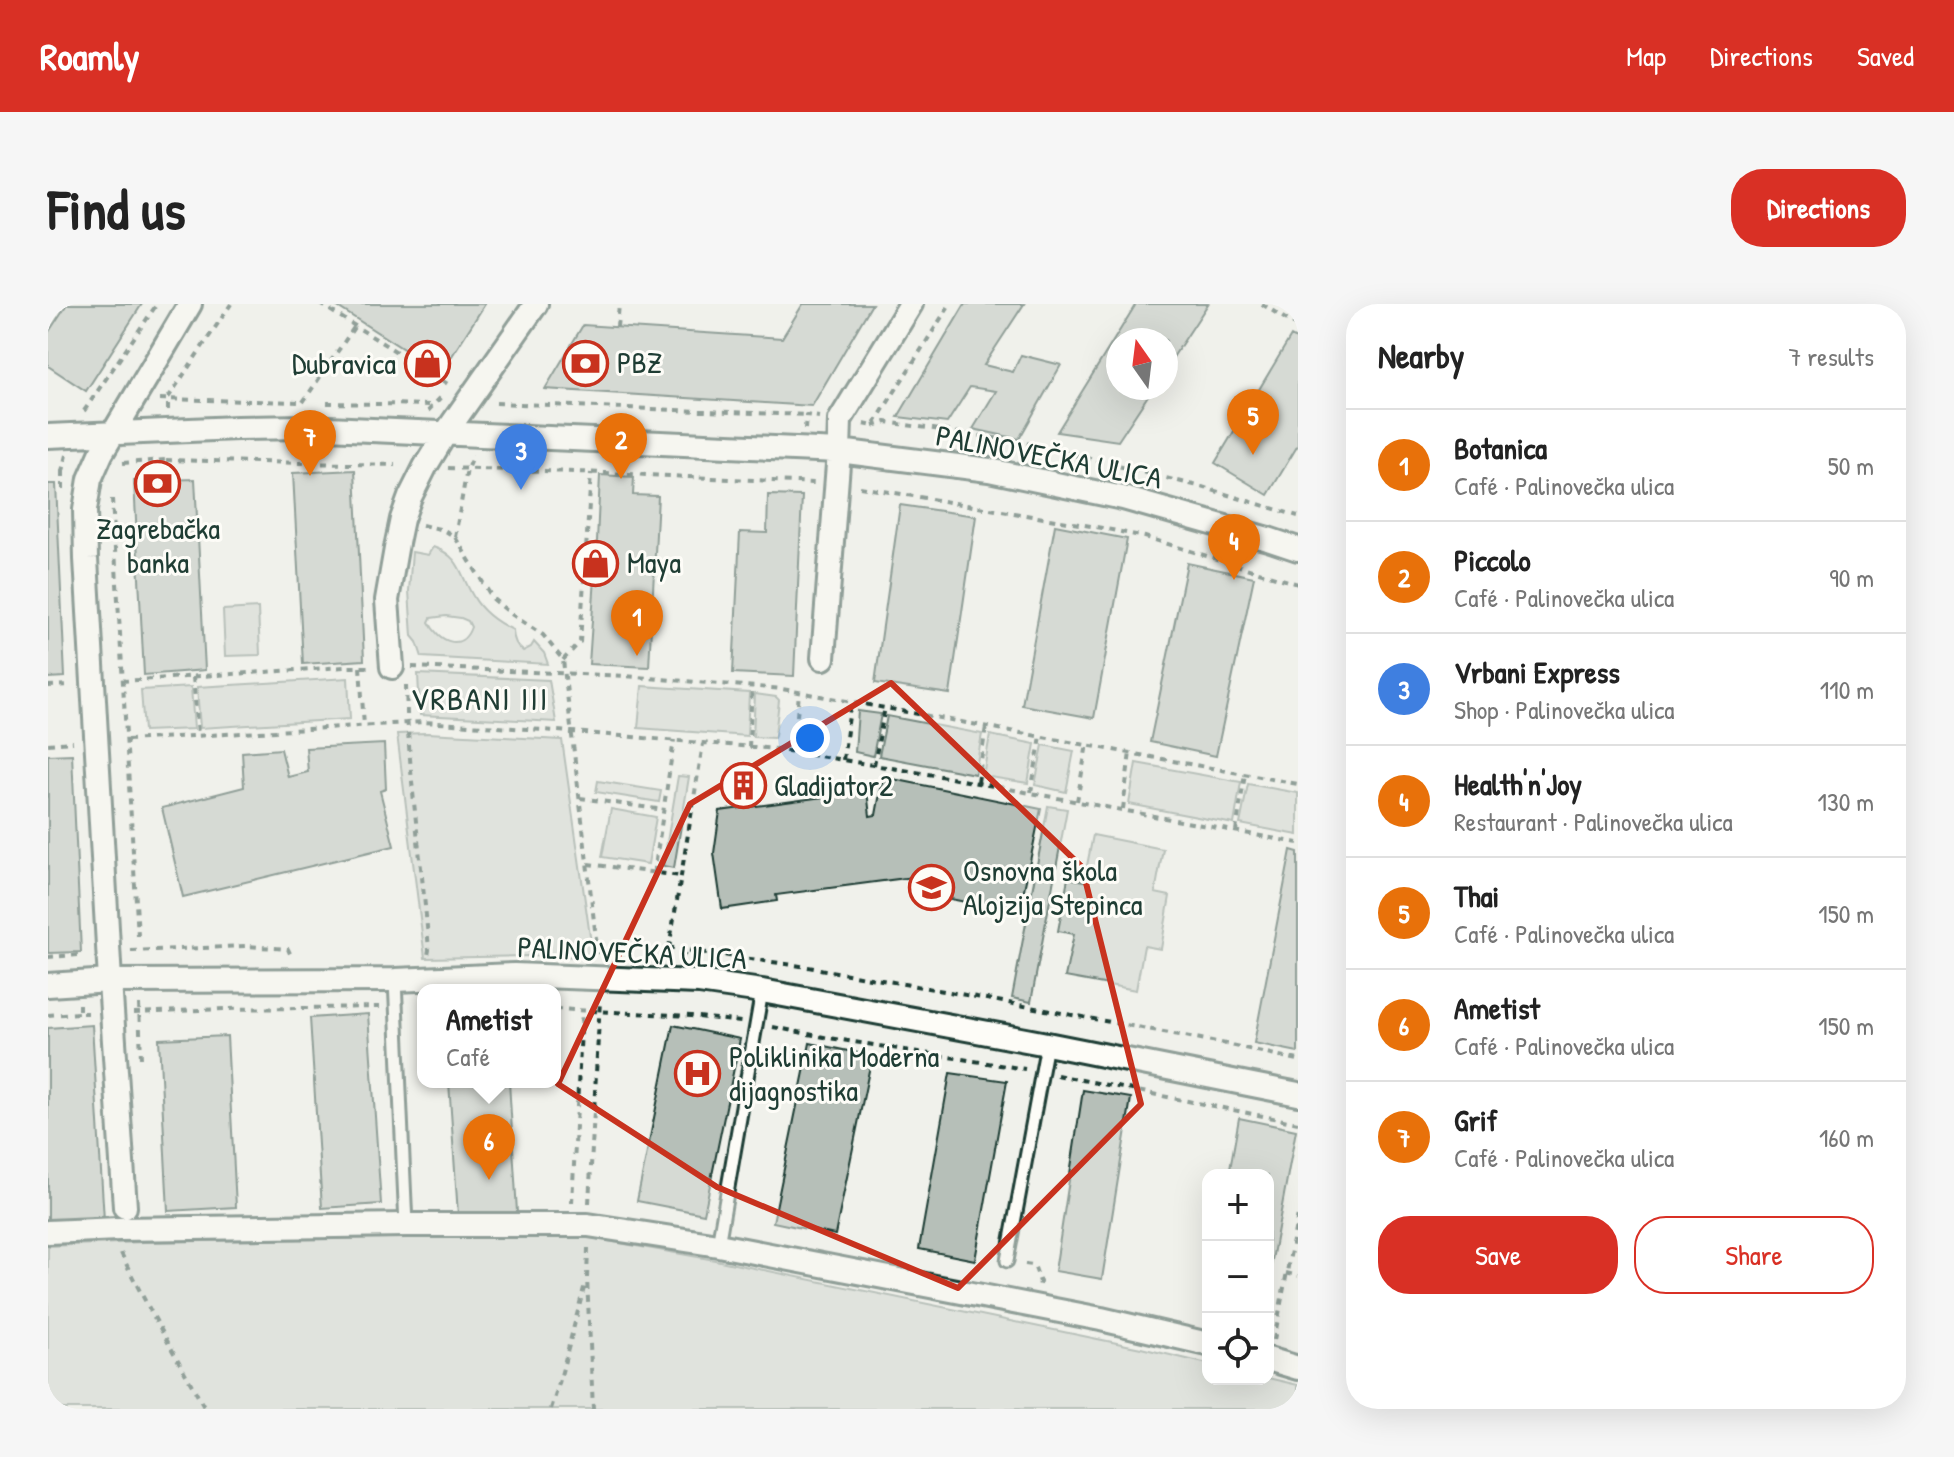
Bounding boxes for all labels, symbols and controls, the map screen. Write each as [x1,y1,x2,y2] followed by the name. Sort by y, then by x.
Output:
[40,30,139,82] text: Roamly
[1626,37,1666,75] text: Map
[1710,37,1813,75] text: Directions
[1857,37,1914,75] text: Saved
[1731,169,1906,247] button: Directions
[48,171,186,246] text: Find us
[1106,328,1178,400] north arrow
[1378,333,1464,379] text: Nearby
[562,339,610,387] bank icon: PBZ
[1789,339,1874,374] text: 7 results
[403,340,451,388] shop icon: Dubravica
[617,342,662,382] place label: PBZ
[292,343,396,383] place label: Dubravica
[1227,389,1279,455] pin: 5
[284,410,336,476] pin: 7
[595,413,647,479] pin: 2
[933,414,1166,498] street label: PALINOVEČKA ULICA
[495,424,547,490] pin: 3
[1454,428,1547,468] text: Botanica
[1399,448,1409,483] text: 1
[1828,448,1874,483] text: 50 m
[134,459,182,507] bank icon: Zagrebačka banka
[1454,468,1674,503] text: Café · Palinovečka ulica
[96,508,220,582] place label: Zagrebačka banka
[1208,514,1260,580] pin: 4
[572,539,620,587] shop icon: Maya
[1454,540,1531,580] text: Piccolo
[627,542,681,582] place label: Maya
[1398,560,1410,595] text: 2
[1829,560,1874,595] text: 90 m
[1454,580,1674,615] text: Café · Palinovečka ulica
[611,590,663,656] pin: 1
[1454,652,1620,692] text: Vrbani Express
[1398,672,1410,707] text: 3
[1820,672,1874,707] text: 110 m
[411,677,549,720] district label: VRBANI III
[1454,692,1675,727] text: Shop · Palinovečka ulica
[790,718,830,758] your location
[719,762,767,810] building icon: Gladijator2
[1454,764,1582,804] text: Health'n'Joy
[774,765,893,805] place label: Gladijator2
[1399,784,1409,819] text: 4
[1818,784,1874,819] text: 130 m
[1454,804,1733,839] text: Restaurant · Palinovečka ulica
[963,850,1143,924] place label: Osnovna škola Alojzija Stepinca
[908,864,956,912] school or university icon: Osnovna škola Alojzija Stepinca
[1454,876,1499,916] text: Thai
[1399,896,1410,931] text: 5
[1818,896,1874,931] text: 150 m
[1454,916,1674,951] text: Café · Palinovečka ulica
[516,926,748,978] street label: PALINOVEČKA ULICA
[417,984,561,1088] popup
[1454,988,1540,1028] text: Ametist
[446,999,532,1039] text: Ametist
[1399,1008,1409,1043] text: 6
[1818,1008,1874,1043] text: 150 m
[1454,1028,1674,1063] text: Café · Palinovečka ulica
[729,1036,939,1110] place label: Poliklinika Moderna dijagnostika
[446,1039,490,1074] text: Café
[674,1050,722,1098] hospital icon: Poliklinika Moderna dijagnostika
[1454,1100,1497,1140] text: Grif
[463,1114,515,1180] pin: 6
[1398,1120,1410,1155] text: 7
[1819,1120,1874,1155] text: 160 m
[1454,1140,1674,1175] text: Café · Palinovečka ulica
[1202,1169,1274,1385] map controls
[1202,1169,1274,1241] button: +
[1378,1216,1618,1294] button: Save
[1634,1216,1874,1294] button: Share
[1202,1241,1274,1313] button: −
[1202,1313,1274,1385] button: locate

